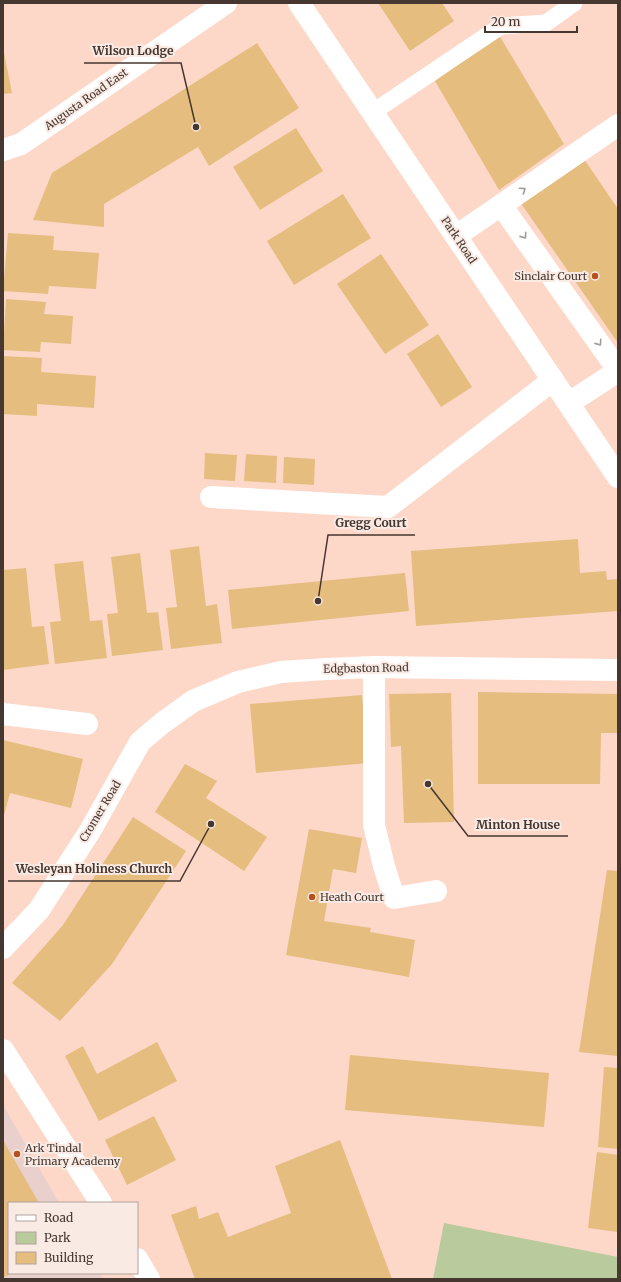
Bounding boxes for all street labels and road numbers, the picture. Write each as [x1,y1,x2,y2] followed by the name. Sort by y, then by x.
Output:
[41,65,131,134] street label: Augusta Road East
[438,214,480,267] street label: Park Road
[323,660,409,676] street label: Edgbaston Road
[76,778,124,844] street label: Cromer Road

